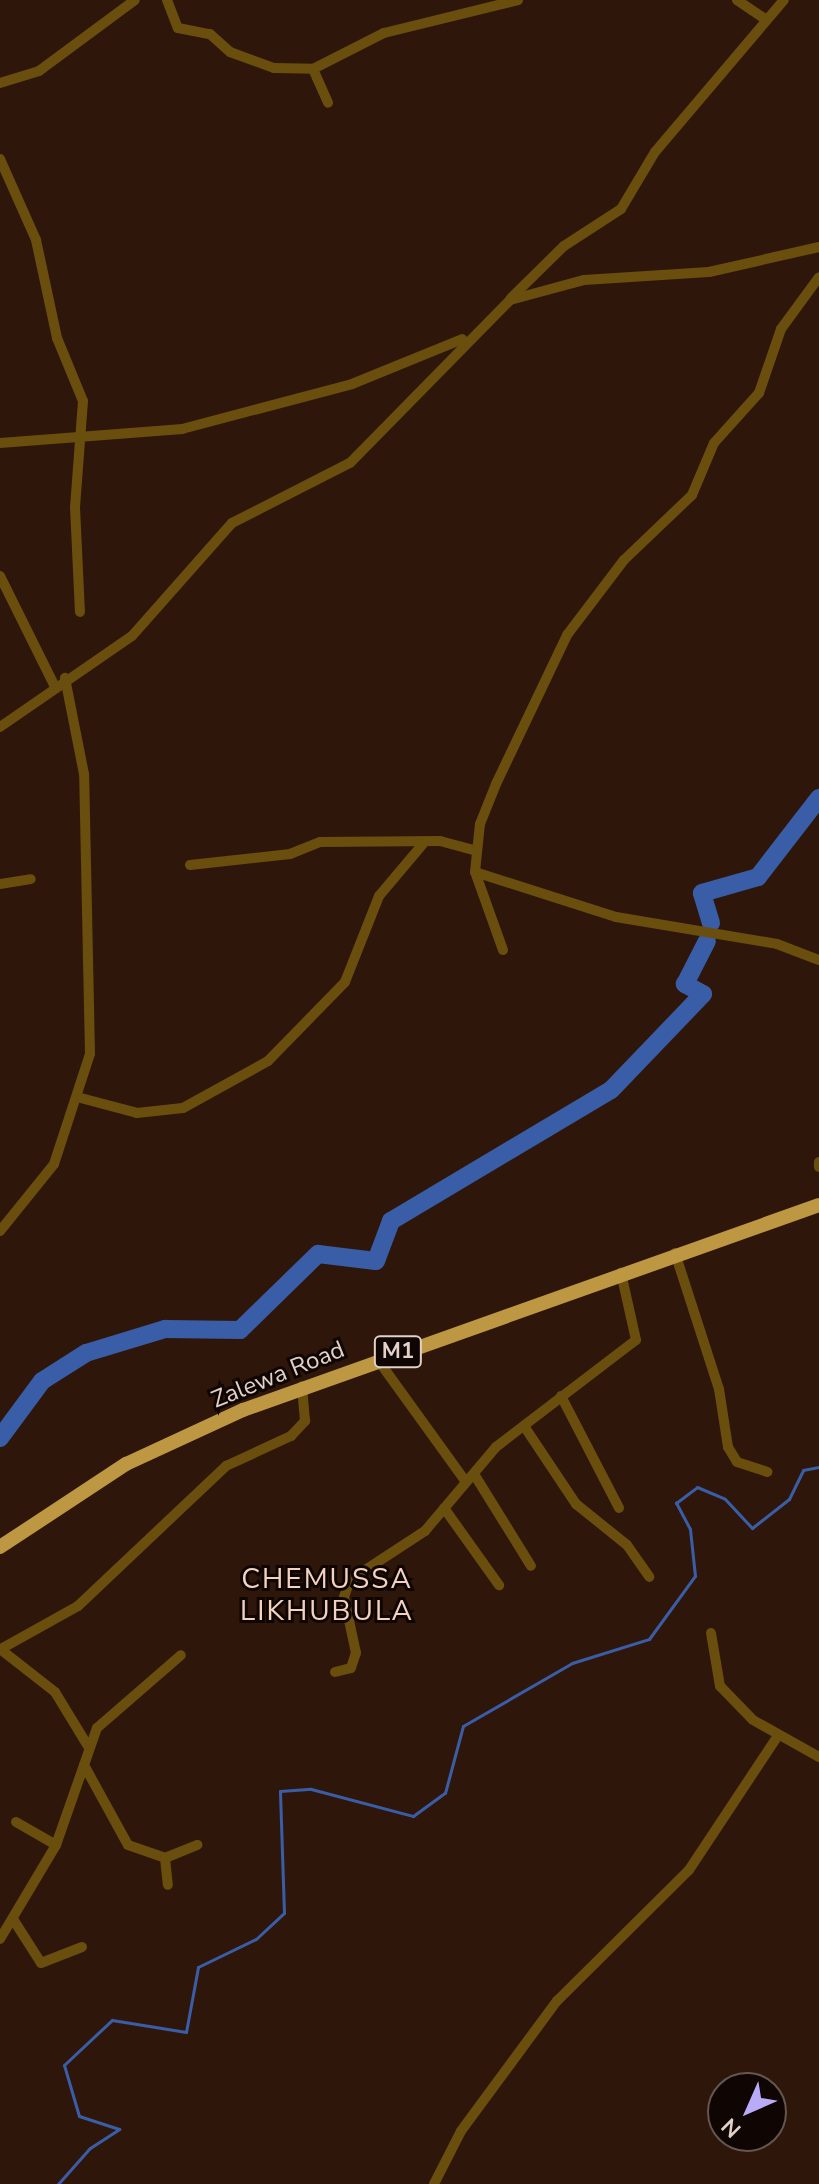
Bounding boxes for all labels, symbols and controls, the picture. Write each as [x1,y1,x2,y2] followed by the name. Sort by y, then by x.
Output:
[372,1334,424,1370] road number: M1
[207,1335,349,1415] street label: Zalewa Road
[240,1562,414,1628] district label: CHEMUSSA LIKHUBULA
[707,2072,787,2152] north arrow
[715,2111,748,2144] text: N

